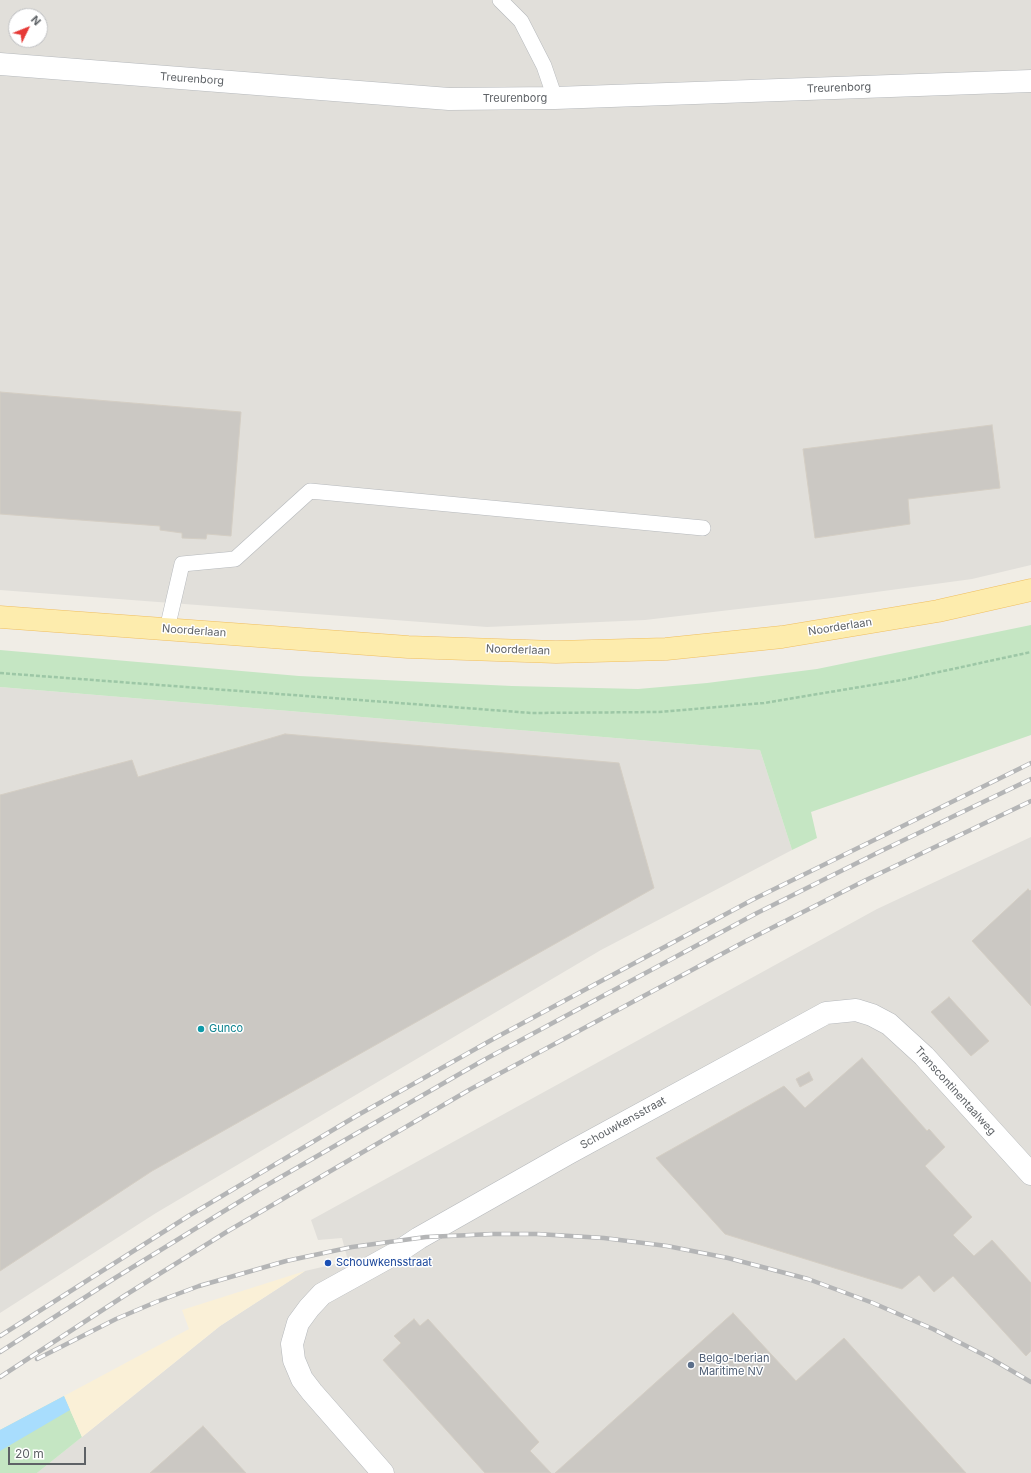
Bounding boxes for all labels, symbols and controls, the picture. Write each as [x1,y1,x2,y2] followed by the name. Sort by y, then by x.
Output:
[8,8,48,48] north arrow
[28,13,44,28] text: N
[159,70,225,88] street label: Treurenborg
[807,80,871,96] street label: Treurenborg
[483,92,547,106] street label: Treurenborg
[807,615,873,639] street label: Noorderlaan
[161,622,227,640] street label: Noorderlaan
[486,642,550,658] street label: Noorderlaan
[209,1022,243,1036] place label: Gunco
[196,1024,206,1034] marker: Gunco
[912,1044,998,1138] street label: Transcontinentaalweg
[578,1094,668,1152] street label: Schouwkensstraat
[336,1256,432,1270] place label: Schouwkensstraat
[323,1258,333,1268] marker: Schouwkensstraat
[699,1352,769,1378] place label: Belgo-Iberian Maritime NV
[686,1360,696,1370] marker: Belgo-Iberian Maritime NV
[10,1439,88,1465] scale bar
[15,1446,44,1461] text: 20 m

